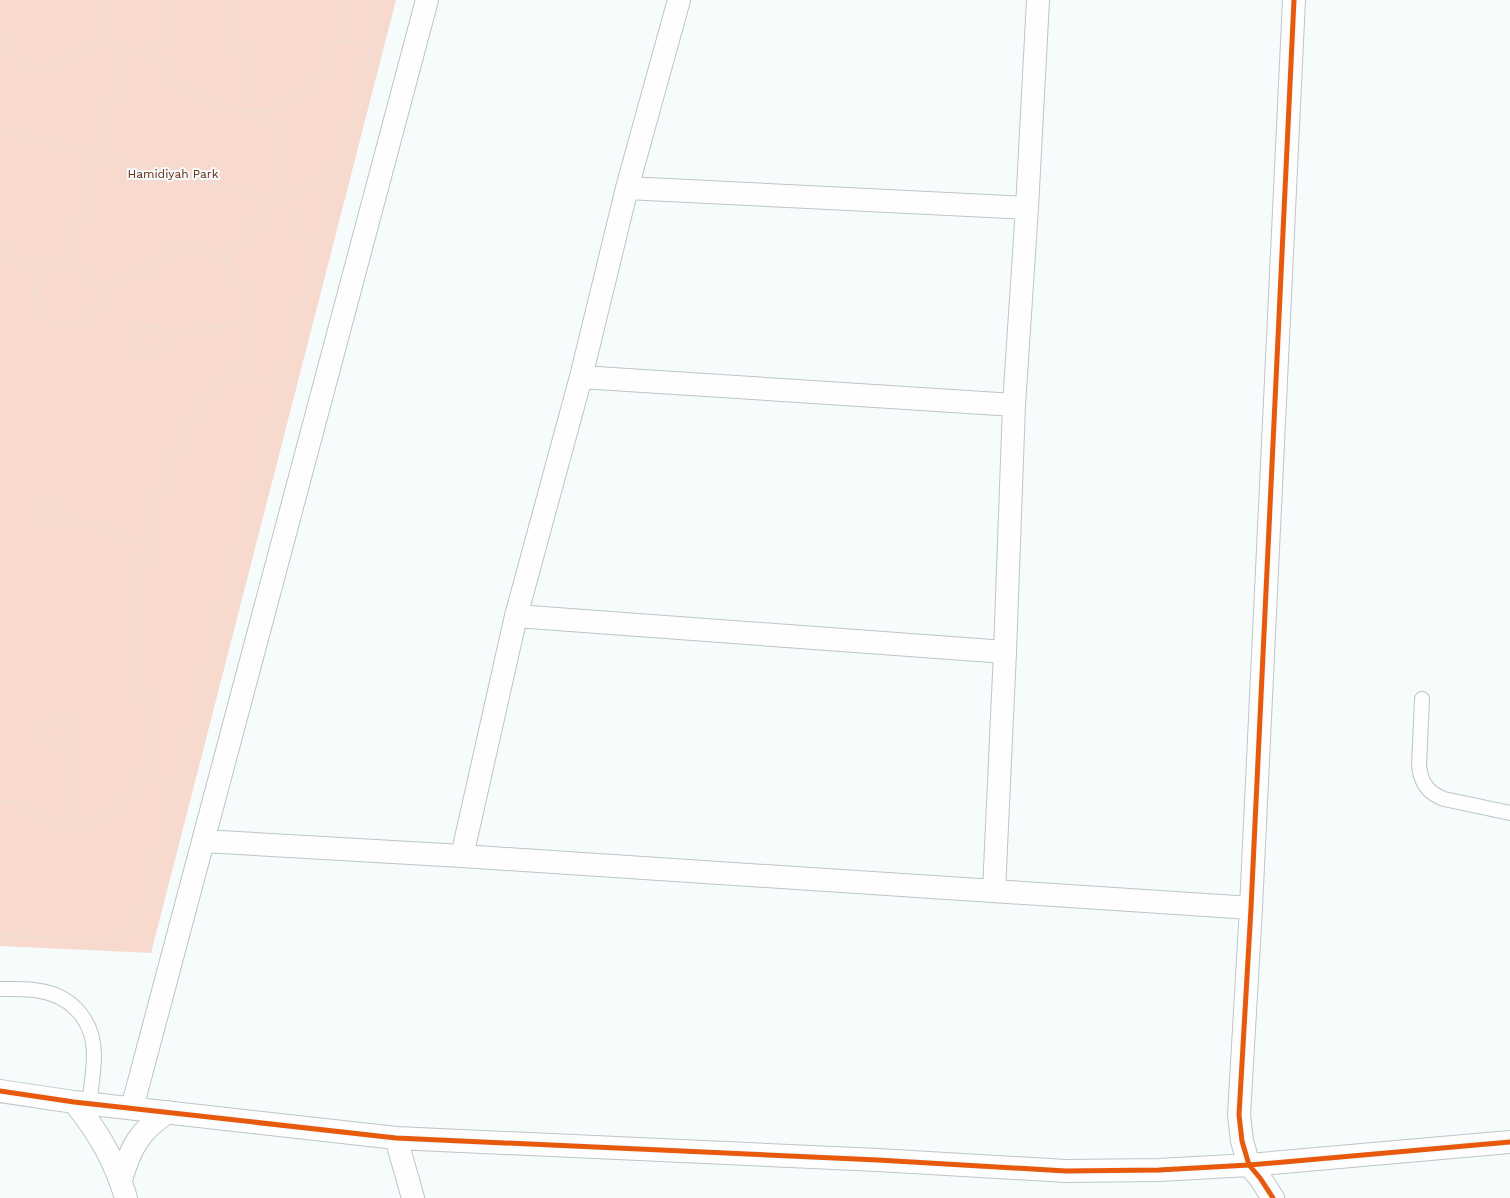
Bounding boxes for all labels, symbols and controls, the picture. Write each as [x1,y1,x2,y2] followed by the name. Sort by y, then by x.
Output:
[127,167,219,181] park label: Hamidiyah Park

